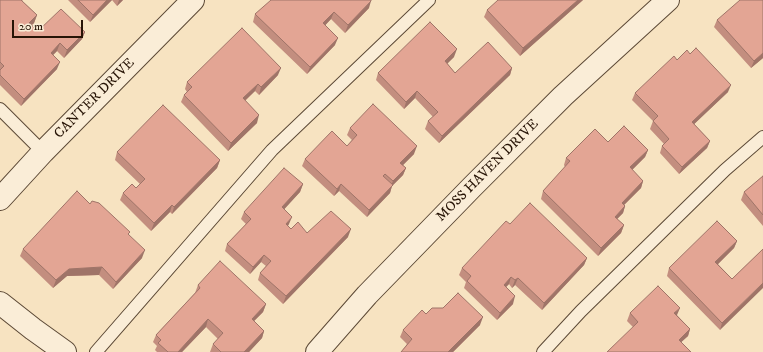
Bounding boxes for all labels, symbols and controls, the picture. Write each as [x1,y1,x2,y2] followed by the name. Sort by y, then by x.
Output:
[14,12,85,38] scale bar
[19,19,43,34] text: 20 m
[51,55,139,143] street label: CANTER DRIVE
[433,116,543,226] street label: MOSS HAVEN DRIVE

